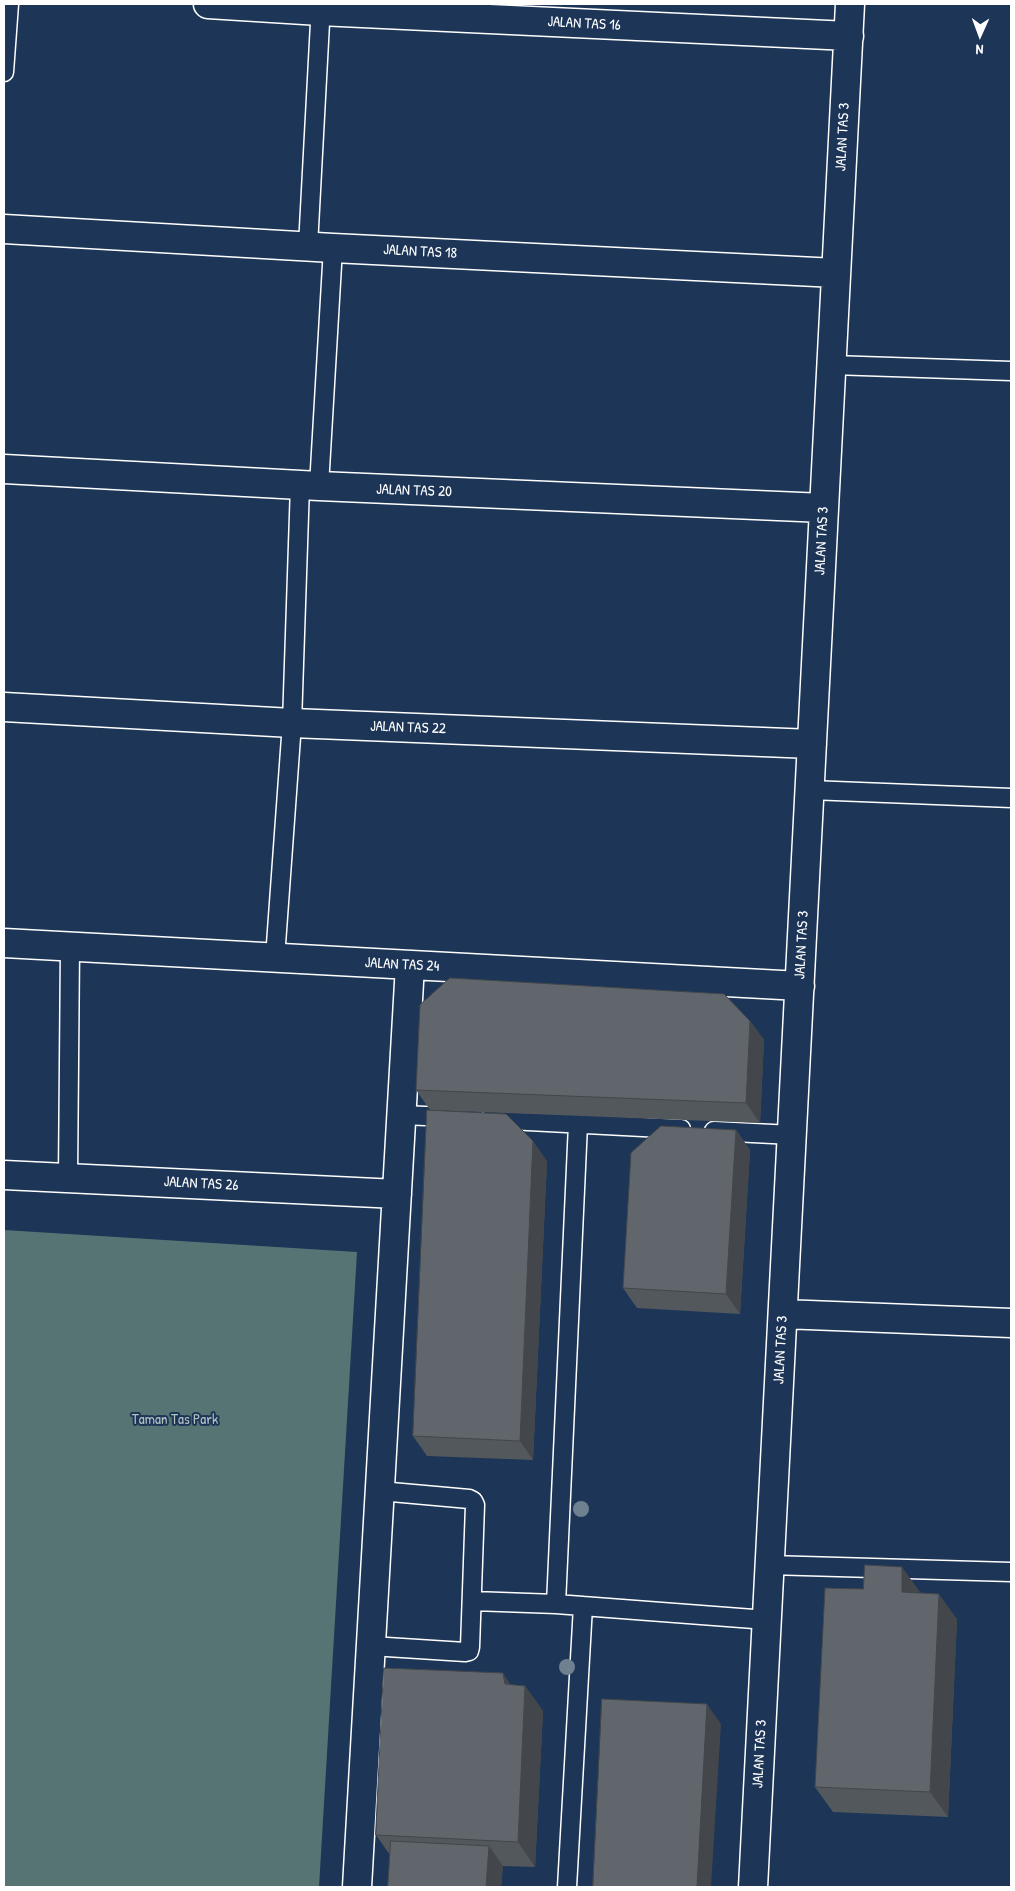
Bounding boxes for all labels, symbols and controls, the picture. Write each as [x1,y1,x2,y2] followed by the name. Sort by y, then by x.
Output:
[955,10,1005,60] north arrow
[547,13,621,35] street label: JALAN TAS 16
[975,41,984,60] text: N
[832,102,854,172] street label: JALAN TAS 3
[383,241,457,263] street label: JALAN TAS 18
[376,481,452,501] street label: JALAN TAS 20
[811,506,833,576] street label: JALAN TAS 3
[370,718,446,738] street label: JALAN TAS 22
[791,910,813,980] street label: JALAN TAS 3
[364,954,440,976] street label: JALAN TAS 24
[163,1173,239,1195] street label: JALAN TAS 26
[770,1315,792,1385] street label: JALAN TAS 3
[132,1411,218,1429] park label: Taman Tas Park
[749,1719,771,1789] street label: JALAN TAS 3

